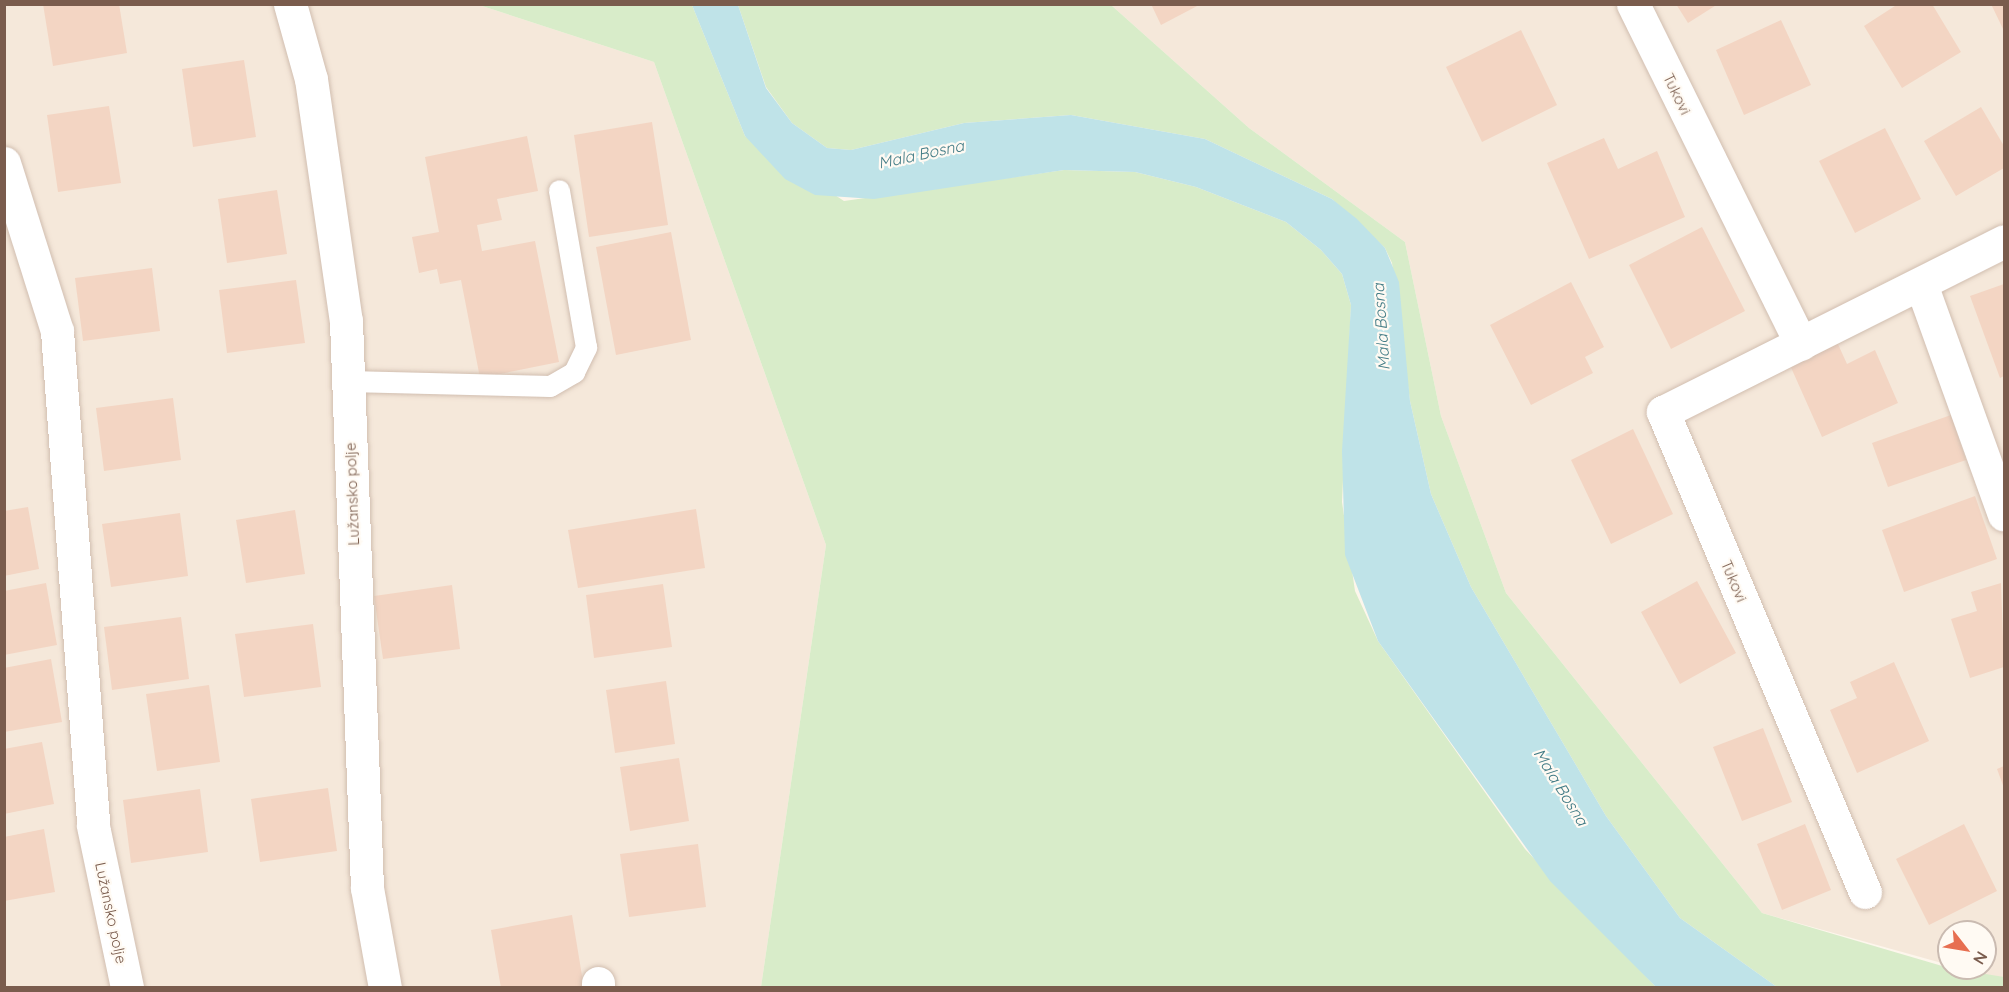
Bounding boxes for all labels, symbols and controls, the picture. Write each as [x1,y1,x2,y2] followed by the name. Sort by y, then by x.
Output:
[1659,70,1695,118] street label: Tukovi
[876,136,966,172] water label: Mala Bosna
[1368,283,1394,371] water label: Mala Bosna
[341,442,363,546] street label: Lužansko polje
[1717,557,1751,605] street label: Tukovi
[1530,745,1592,829] water label: Mala Bosna
[91,861,131,965] street label: Lužansko polje
[1937,920,1997,980] north arrow
[1969,948,1992,968] text: N

